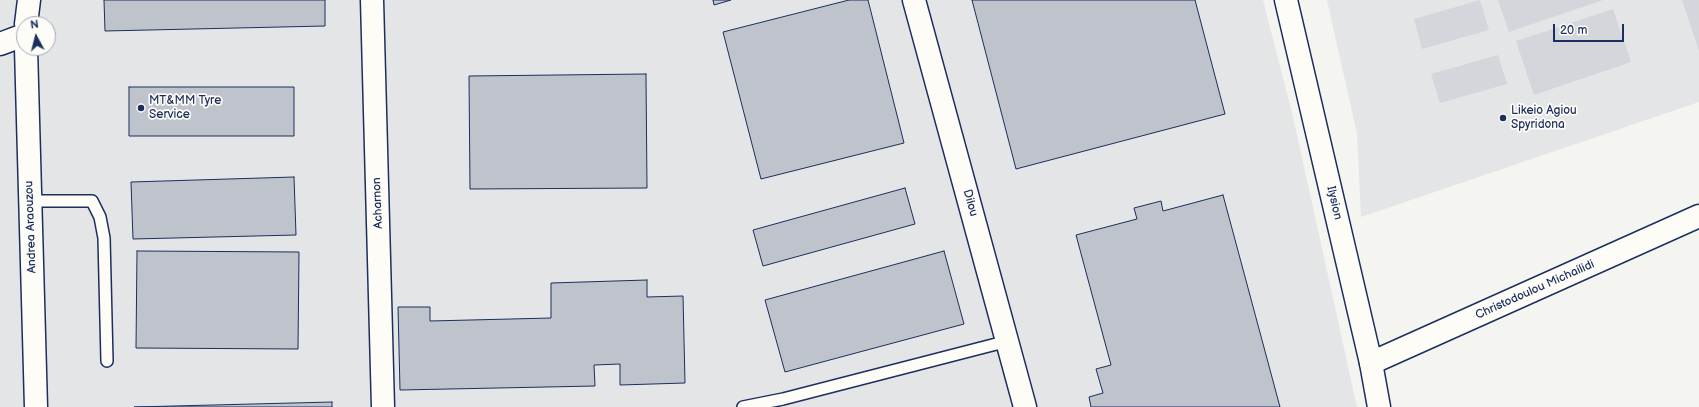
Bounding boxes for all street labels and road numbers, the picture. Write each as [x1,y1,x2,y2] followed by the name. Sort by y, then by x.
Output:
[370,177,386,229] street label: Acharnon
[22,180,40,274] street label: Andrea Araouzou
[1323,185,1345,221] street label: Ilysion
[959,188,981,218] street label: Dilou
[1473,257,1597,323] street label: Christodoulou Michailidi

